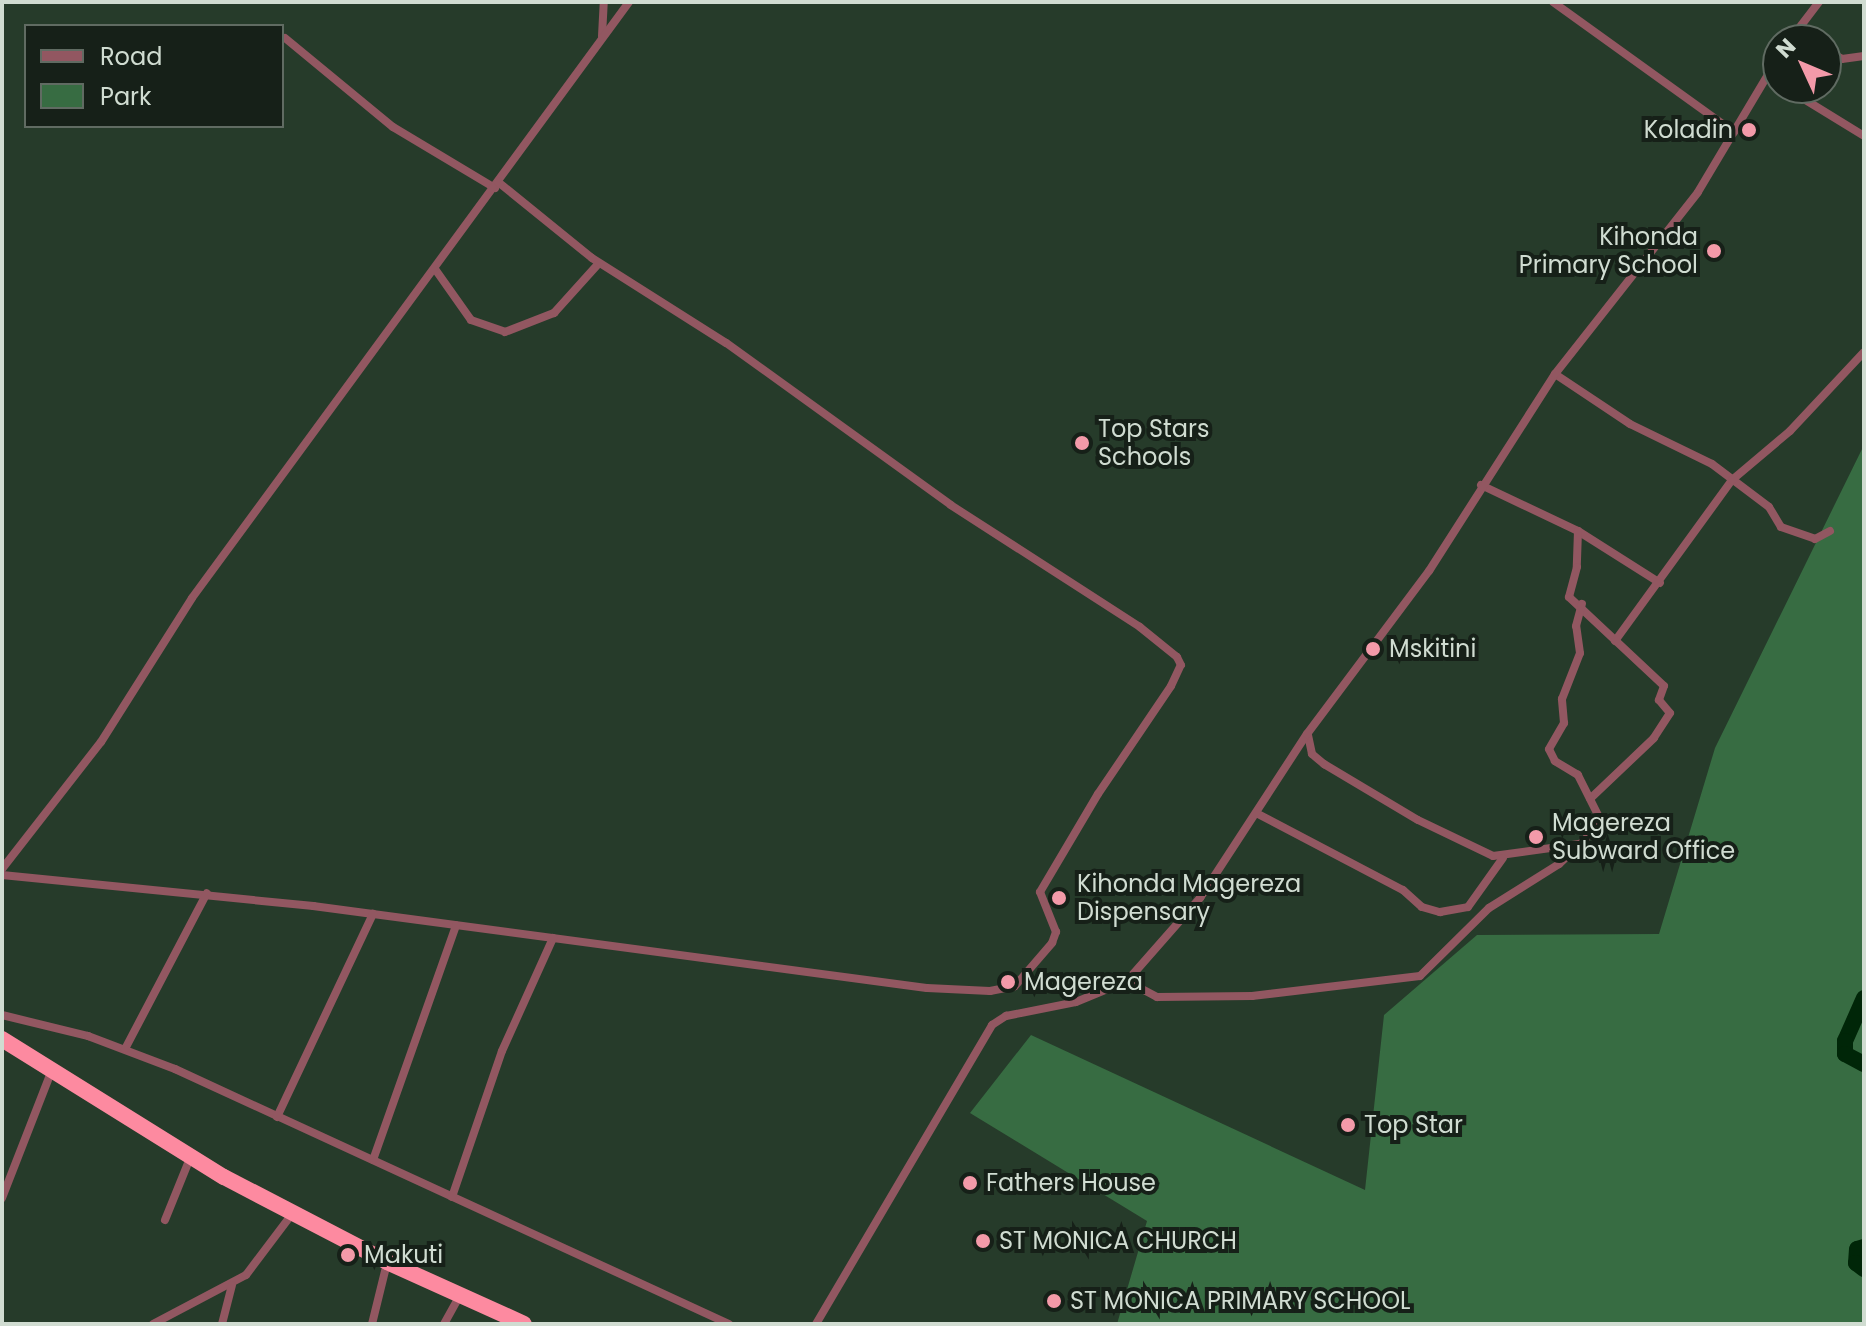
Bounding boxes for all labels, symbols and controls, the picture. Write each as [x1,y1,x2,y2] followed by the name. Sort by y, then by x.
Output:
[24,24,284,128] legend
[1762,24,1842,104] north arrow
[1769,32,1803,65] text: N
[100,40,162,73] text: Road
[100,80,151,113] text: Park
[1644,116,1733,144] place label: Koladin
[1740,121,1758,139] marker: Koladin
[1519,223,1698,279] place label: Kihonda Primary School
[1705,242,1723,260] marker: Kihonda Primary School
[1098,415,1210,471] place label: Top Stars Schools
[1073,434,1091,452] marker: Top Stars Schools
[1389,635,1476,663] place label: Mskitini
[1364,640,1382,658] marker: Mskitini
[1552,809,1735,865] place label: Magereza Subward Office
[1527,828,1545,846] marker: Magereza Subward Office
[1077,870,1301,926] place label: Kihonda Magereza Dispensary
[1048,887,1070,909] marker: Kihonda Magereza Dispensary
[1024,968,1143,996] place label: Magereza
[999,973,1017,991] marker: Magereza
[1364,1111,1463,1139] place label: Top Star
[1339,1116,1357,1134] marker: Top Star
[986,1169,1156,1197] place label: Fathers House
[961,1174,979,1192] marker: Fathers House
[999,1227,1237,1255] place label: ST MONICA CHURCH
[974,1232,992,1250] marker: ST MONICA CHURCH
[364,1241,443,1269] place label: Makuti
[339,1246,357,1264] marker: Makuti
[1070,1287,1410,1315] place label: ST MONICA PRIMARY SCHOOL
[1045,1292,1063,1310] marker: ST MONICA PRIMARY SCHOOL

